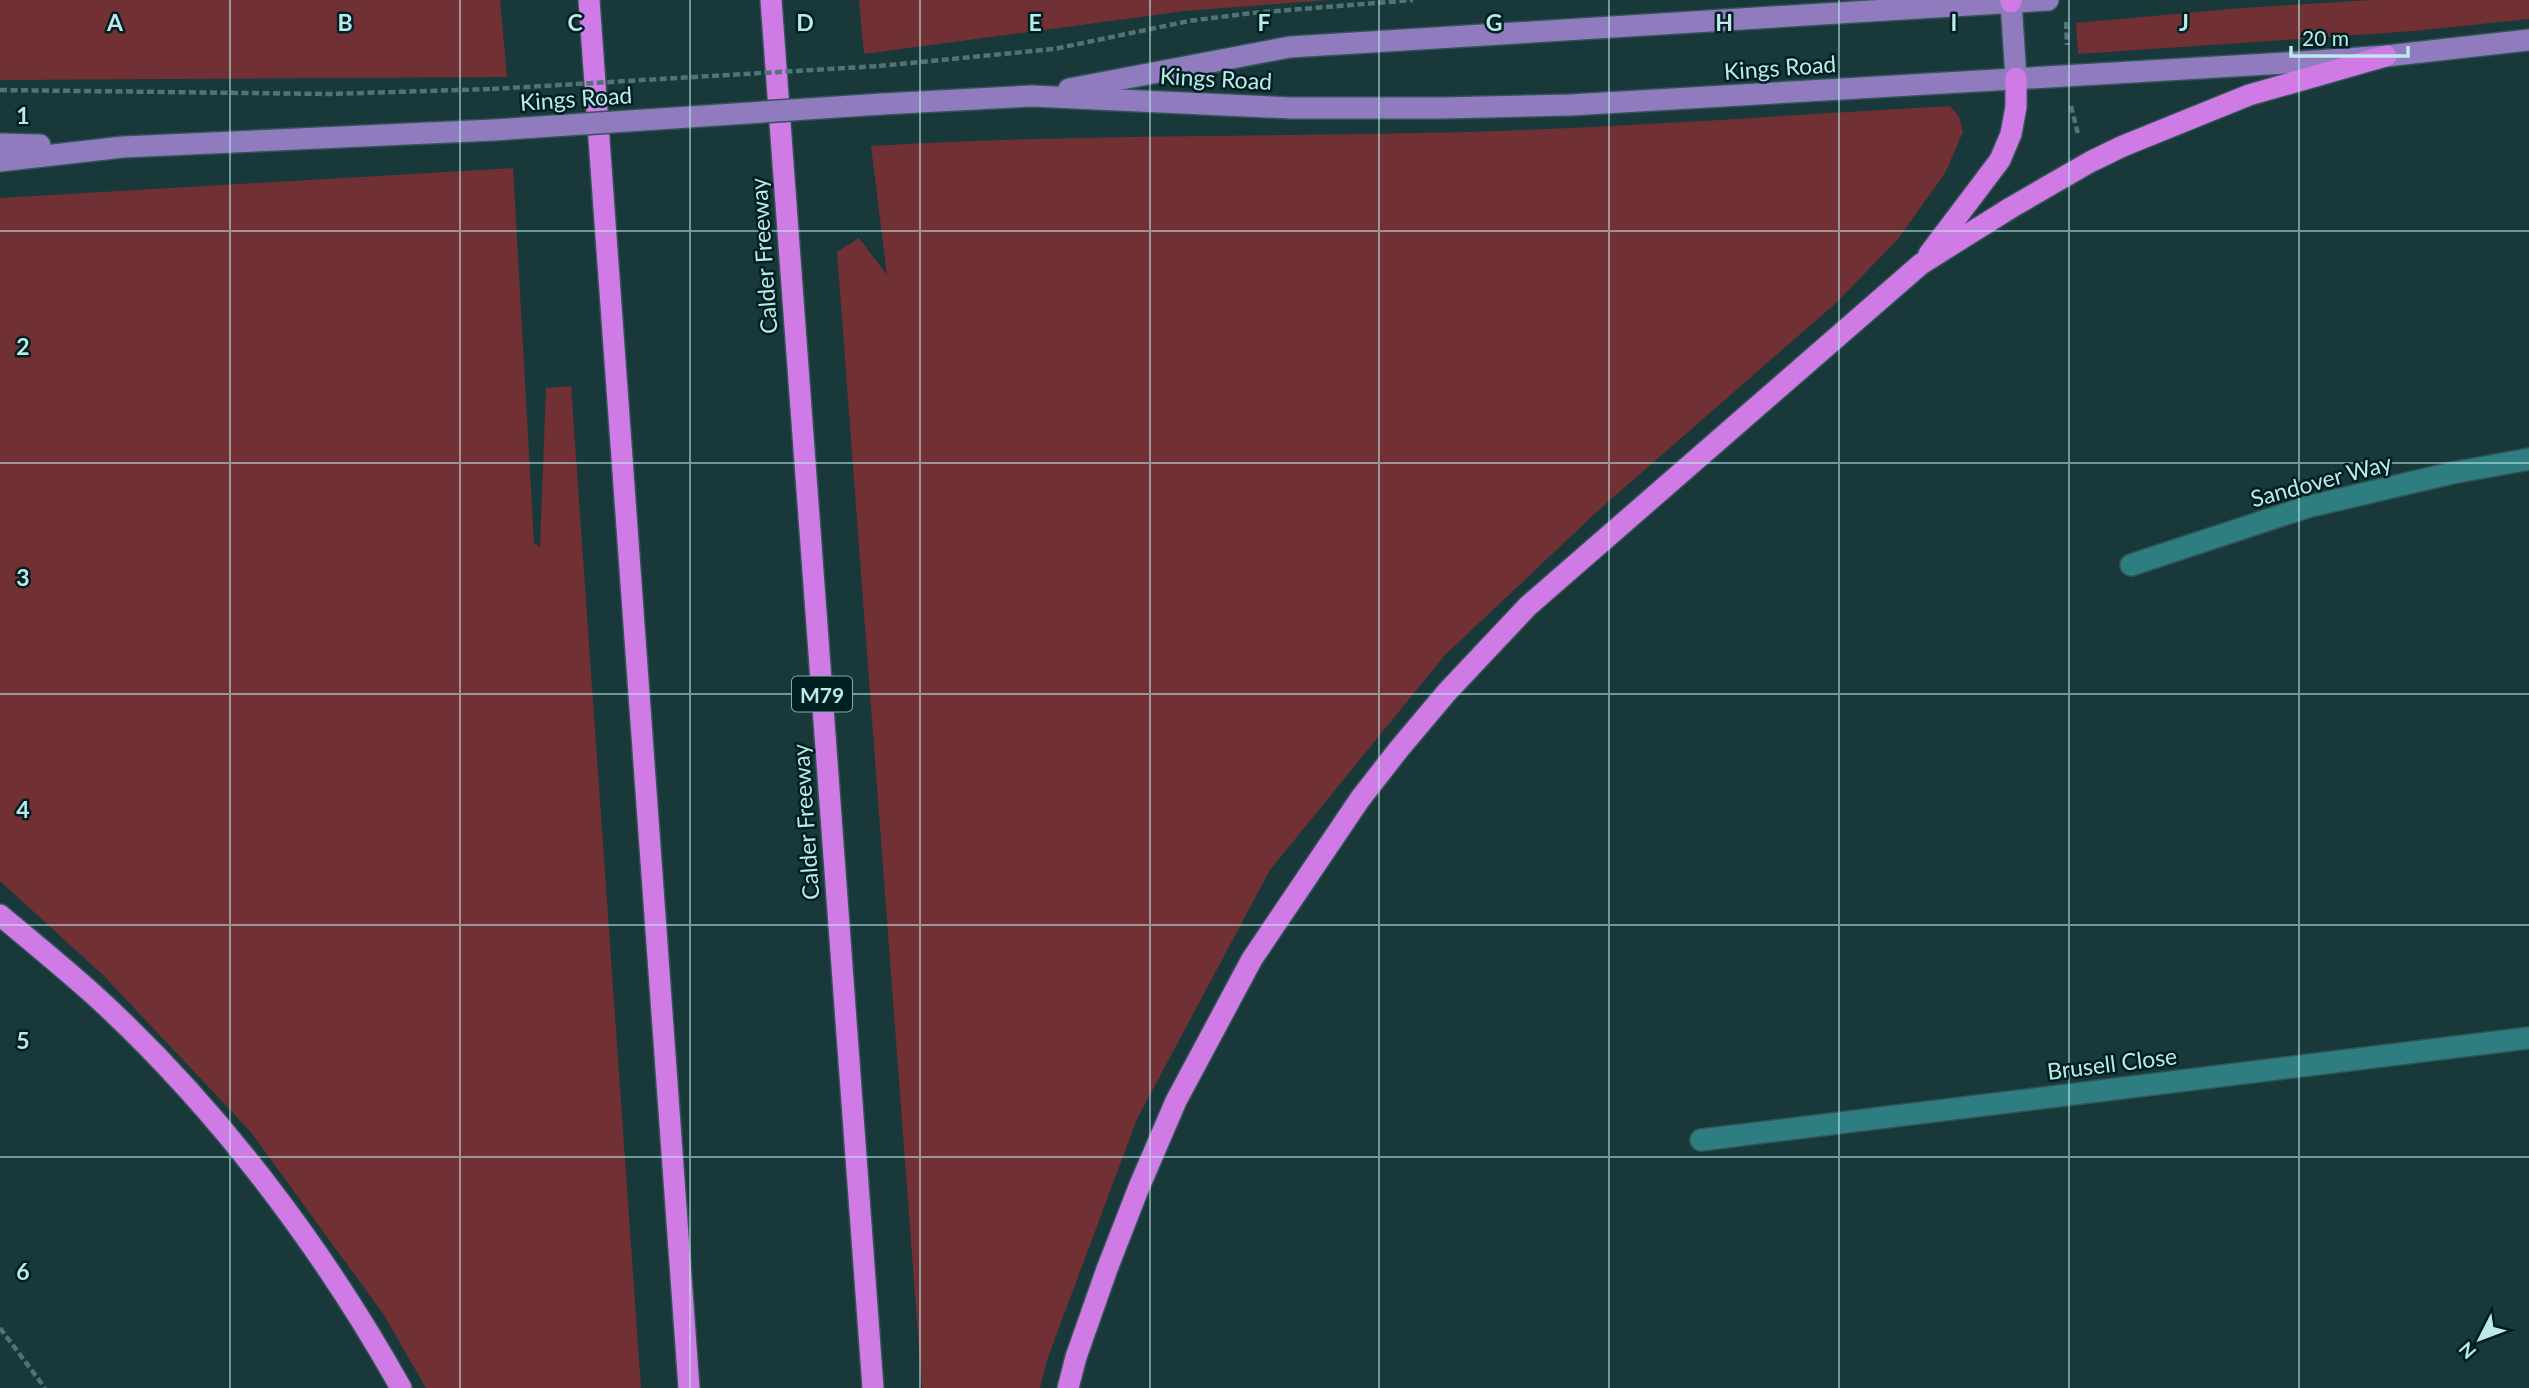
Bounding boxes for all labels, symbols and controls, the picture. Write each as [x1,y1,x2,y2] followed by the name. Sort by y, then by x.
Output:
[106,8,124,36] text: A
[337,8,353,36] text: B
[567,8,583,36] text: C
[796,8,814,36] text: D
[1028,8,1042,36] text: E
[1257,8,1271,36] text: F
[1486,8,1502,36] text: G
[1715,8,1733,36] text: H
[1951,8,1957,36] text: I
[2179,8,2189,36] text: J
[2291,14,2408,58] scale bar
[2302,25,2349,50] text: 20 m
[1723,49,1837,85] street label: Kings Road
[1159,61,1273,95] street label: Kings Road
[519,80,633,116] street label: Kings Road
[16,101,30,129] text: 1
[744,177,782,335] street label: Calder Freeway
[16,332,30,360] text: 2
[2247,448,2395,512] street label: Sandover Way
[16,563,30,591] text: 3
[792,676,852,712] road number: M79
[786,743,824,901] street label: Calder Freeway
[16,795,30,823] text: 4
[16,1026,30,1054] text: 5
[2045,1041,2179,1085] street label: Brusell Close
[16,1257,30,1285] text: 6
[2445,1304,2515,1374] north arrow
[2454,1338,2480,1364] text: N

